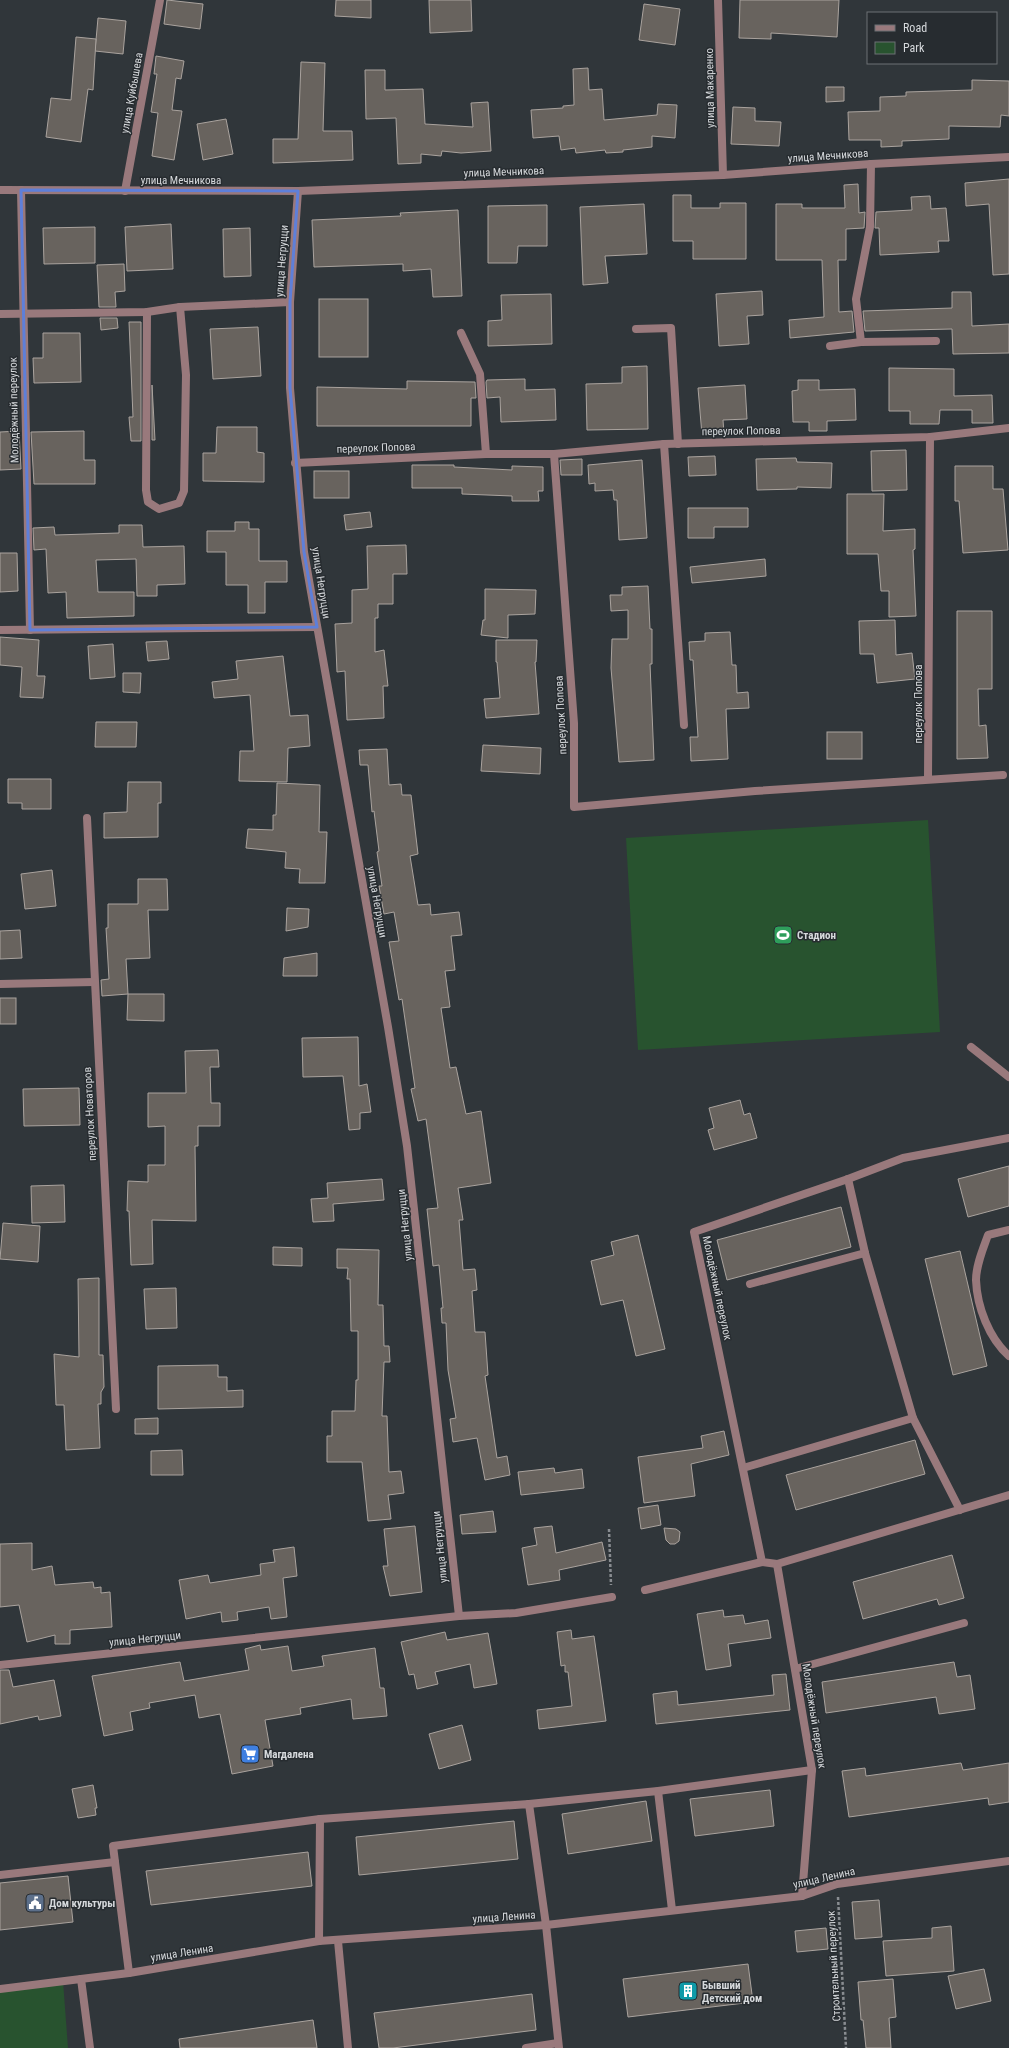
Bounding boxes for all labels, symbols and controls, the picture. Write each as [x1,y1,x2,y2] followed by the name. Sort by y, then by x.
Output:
[867,12,997,64] legend
[903,21,927,35] text: Road
[903,41,925,55] text: Park
[703,47,717,128] street label: улица Макаренко
[118,52,146,134] street label: улица Куйбышева
[787,147,869,165] street label: улица Мечникова
[464,164,544,180] street label: улица Мечникова
[141,174,221,187] street label: улица Мечникова
[273,224,291,298] street label: улица Негруцци
[7,356,21,463] street label: Молодёжный переулок
[701,424,781,438] street label: переулок Попова
[336,440,416,456] street label: переулок Попова
[309,546,333,620] street label: улица Негруцци
[912,665,925,743] street label: переулок Попова
[552,675,570,755] street label: переулок Попова
[364,865,390,939] street label: улица Негруцци
[772,924,794,946] sports icon: Стадион
[797,929,836,942] place label: Стадион
[81,1067,99,1161] street label: переулок Новаторов
[395,1188,415,1262] street label: улица Негруцци
[700,1235,735,1342] street label: Молодёжный переулок
[430,1510,450,1584] street label: улица Негруцци
[108,1629,182,1649] street label: улица Негруцци
[799,1663,829,1770] street label: Молодёжный переулок
[239,1743,261,1765] supermarket icon: Магдалена
[264,1748,314,1761] place label: Магдалена
[792,1865,856,1891] street label: улица Ленина
[24,1892,46,1914] public building icon: Дом культуры
[49,1897,115,1910] place label: Дом культуры
[472,1908,536,1926] street label: улица Ленина
[825,1910,843,2022] street label: Строительный переулок
[150,1942,214,1964] street label: улица Ленина
[702,1979,762,2005] place label: Бывший Детский дом
[677,1980,699,2002] building icon: Бывший Детский дом

